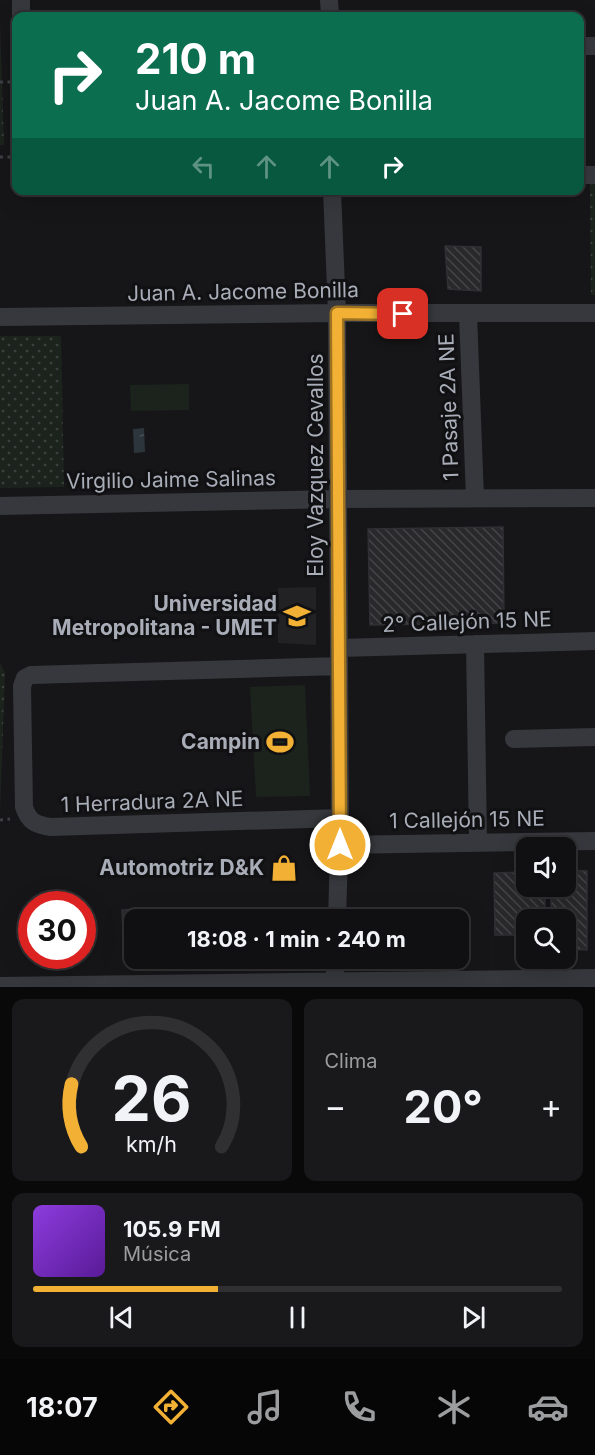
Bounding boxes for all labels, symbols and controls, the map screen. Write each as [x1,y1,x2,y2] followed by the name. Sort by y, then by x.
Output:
[135,33,256,84] text: 210 m
[36,36,114,114] icon: right
[135,84,433,117] text: Juan A. Jacome Bonilla
[187,150,220,183] icon: left
[250,150,283,183] icon: ahead
[313,150,346,183] icon: ahead
[376,150,409,183] icon: right
[127,277,359,306] street label: Juan A. Jacome Bonilla
[377,288,428,339] pin
[386,297,419,330] icon: arrive
[433,333,464,481] street label: 1 Pasaje 2A NE
[303,353,328,577] street label: Eloy Vazquez Cevallos
[66,465,276,494] street label: Virgilio Jaime Salinas
[52,591,277,640] place label: Universidad Metropolitana - UMET
[282,601,312,631] school or university icon: Universidad Metropolitana - UMET
[382,606,552,637] street label: 2° Callejón 15 NE
[265,727,295,757] sports icon: Campin
[181,729,260,754] place label: Campin
[60,786,244,817] street label: 1 Herradura 2A NE
[389,806,545,833] street label: 1 Callejón 15 NE
[308,813,372,877] position arrow
[516,837,576,969] map controls
[516,837,576,897] button: sound
[269,853,299,883] shop icon: Automotriz D&K
[99,855,264,880] place label: Automotriz D&K
[18,891,96,969] speed limit sign: 30
[516,909,576,969] button: search
[187,926,406,952] text: 18:08 · 1 min · 240 m
[325,1049,378,1073] text: Clima
[112,1061,192,1136] text: 26
[404,1079,483,1134] text: 20°
[325,1086,346,1126] text: −
[540,1086,562,1126] text: +
[126,1131,177,1157] text: km/h
[123,1216,221,1242] text: 105.9 FM
[123,1242,191,1266] text: Música
[105,1301,138,1334] icon: previous
[281,1301,314,1334] icon: pause
[457,1301,490,1334] icon: next
[150,1386,192,1428] icon: directions
[244,1386,286,1428] icon: music
[338,1386,380,1428] icon: phone
[433,1386,475,1428] icon: climate
[527,1386,569,1428] icon: car
[26,1391,98,1424] text: 18:07

